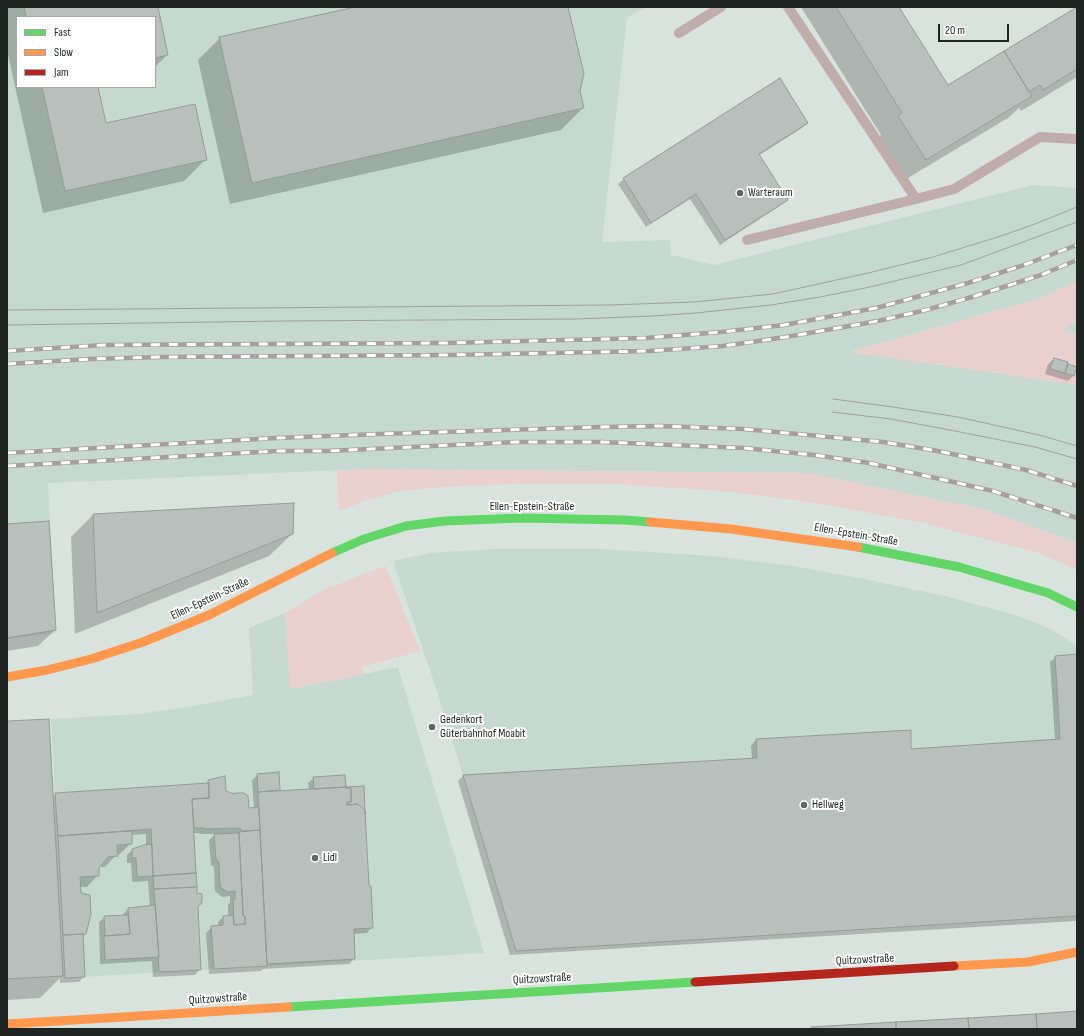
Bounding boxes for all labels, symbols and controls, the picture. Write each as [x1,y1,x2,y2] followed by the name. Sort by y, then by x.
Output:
[16,16,156,88] legend
[940,16,1011,42] scale bar
[945,23,965,38] text: 20 m
[54,25,71,40] text: Fast
[54,45,73,60] text: Slow
[54,65,69,80] text: Jam
[748,186,793,200] place label: Warteraum
[735,188,745,198] marker: Warteraum
[490,500,574,514] street label: Ellen-Epstein-Straße
[813,521,899,549] street label: Ellen-Epstein-Straße
[169,575,251,623] street label: Ellen-Epstein-Straße
[440,713,526,741] place label: Gedenkort Güterbahnhof Moabit
[427,722,437,732] marker: Gedenkort Güterbahnhof Moabit
[812,798,844,812] place label: Hellweg
[799,800,809,810] marker: Hellweg
[323,851,337,865] place label: Lidl
[310,853,320,863] marker: Lidl
[835,951,895,969] street label: Quitzowstraße
[512,970,572,988] street label: Quitzowstraße
[188,990,248,1008] street label: Quitzowstraße

